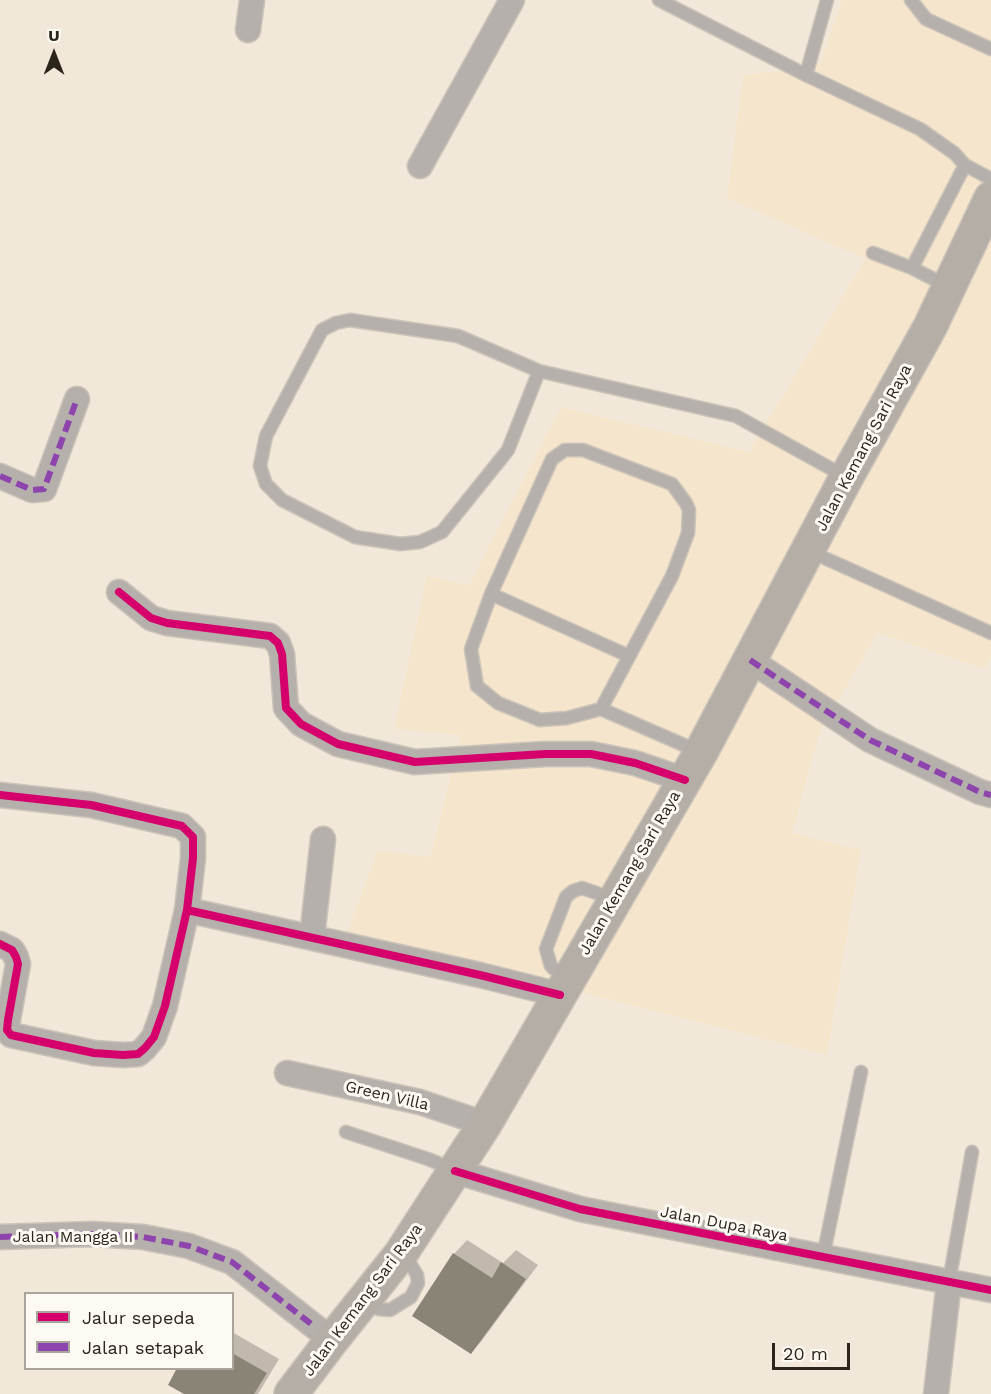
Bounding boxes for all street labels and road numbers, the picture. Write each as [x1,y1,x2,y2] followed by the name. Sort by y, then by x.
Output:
[812,361,916,535] street label: Jalan Kemang Sari Raya
[575,788,685,958] street label: Jalan Kemang Sari Raya
[343,1077,431,1115] street label: Green Villa
[659,1202,789,1246] street label: Jalan Dupa Raya
[299,1220,427,1380] street label: Jalan Kemang Sari Raya
[13,1227,133,1247] street label: Jalan Mangga II

